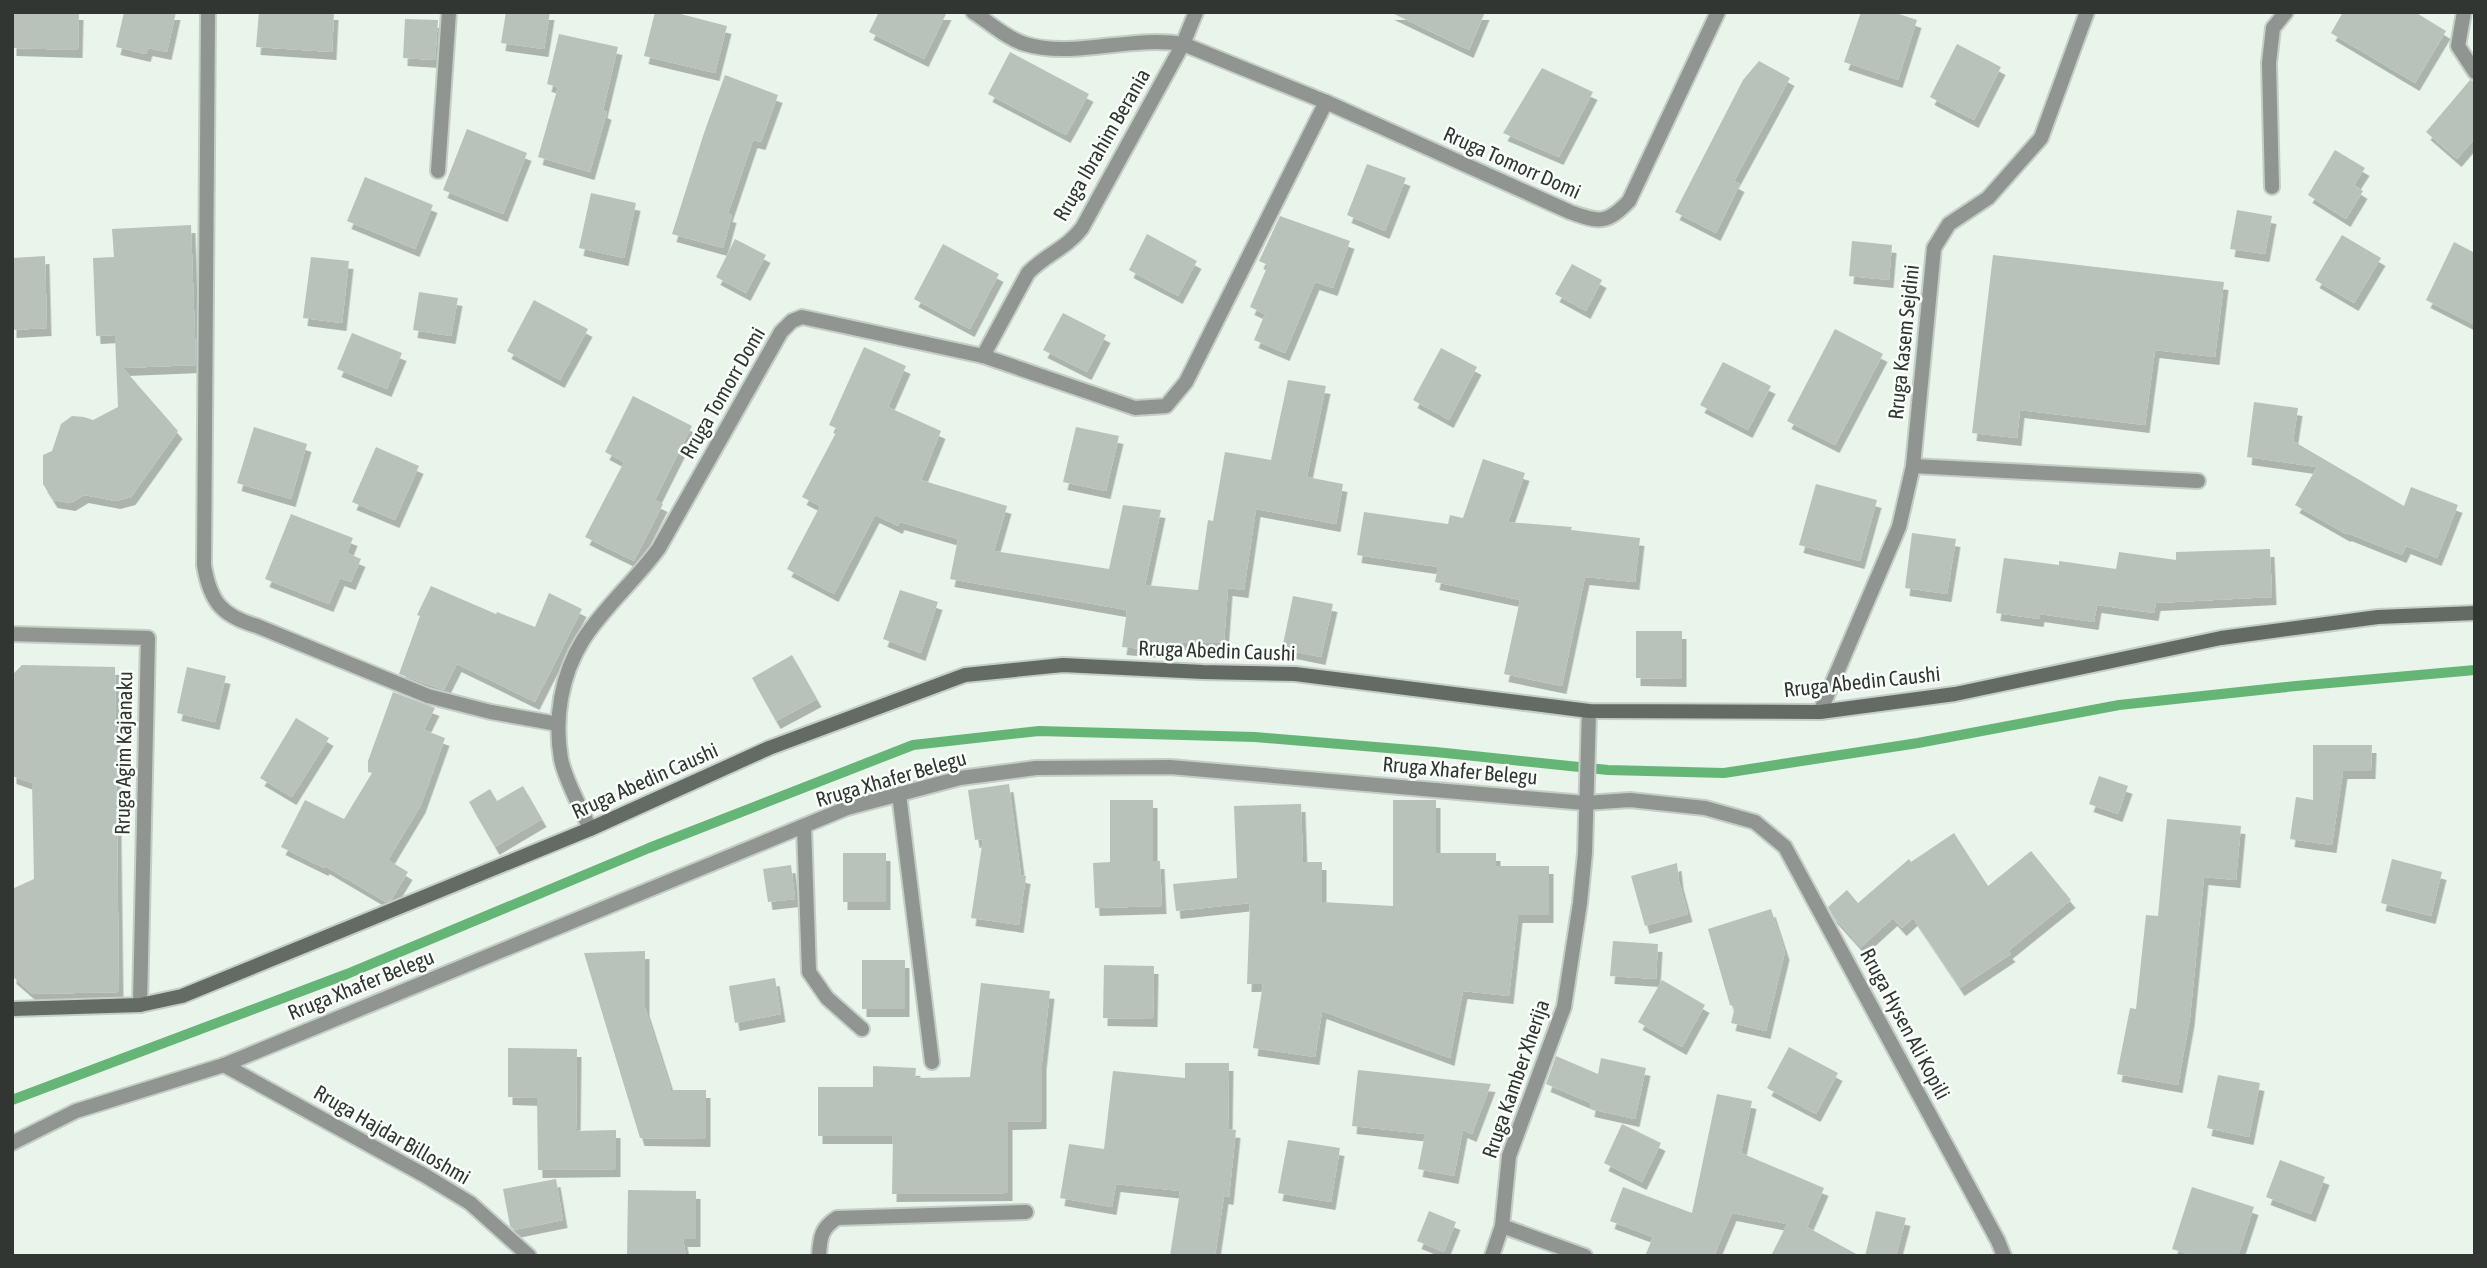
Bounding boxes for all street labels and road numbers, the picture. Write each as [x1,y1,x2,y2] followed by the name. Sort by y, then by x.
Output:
[1048,64,1154,225] street label: Rruga Ibrahim Berania
[1440,121,1585,203] street label: Rruga Tomorr Domi
[1883,263,1923,421] street label: Rruga Kasem Sejdini
[675,323,769,462] street label: Rruga Tomorr Domi
[1138,635,1296,665] street label: Rruga Abedin Caushi
[1782,661,1941,701] street label: Rruga Abedin Caushi
[110,671,136,835] street label: Rruga Agim Kajanaku
[568,737,721,823] street label: Rruga Abedin Caushi
[813,745,969,811] street label: Rruga Xhafer Belegu
[1382,751,1539,789] street label: Rruga Xhafer Belegu
[284,944,437,1024] street label: Rruga Xhafer Belegu
[1856,944,1956,1103] street label: Rruga Hysen Ali Kopili
[1477,996,1553,1161] street label: Rruga Kamber Xherija
[310,1080,475,1189] street label: Rruga Hajdar Billoshmi

